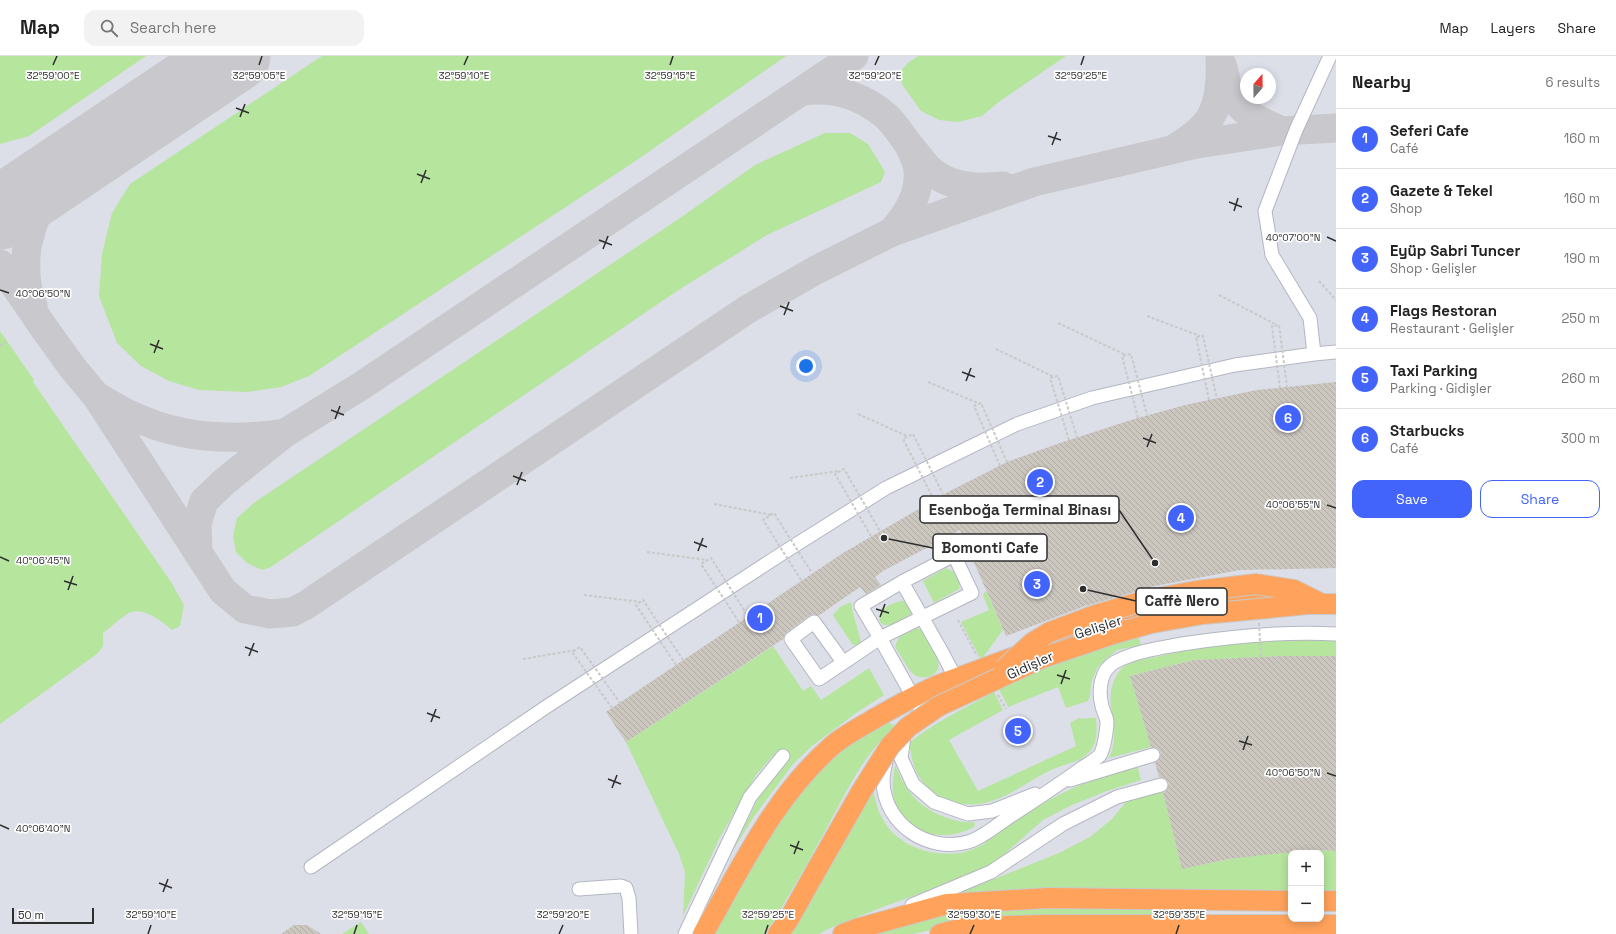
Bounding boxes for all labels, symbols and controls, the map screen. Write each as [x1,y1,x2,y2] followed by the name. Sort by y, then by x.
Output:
[84,10,364,46] search box
[20,15,60,40] text: Map
[98,17,120,39] icon: search
[130,18,216,37] text: Search here
[1439,19,1469,37] text: Map
[1491,19,1535,37] text: Layers
[1557,19,1596,37] text: Share
[1240,68,1276,104] north arrow
[26,69,80,82] text: 32°59'00"E
[233,69,286,82] text: 32°59'05"E
[439,69,490,82] text: 32°59'10"E
[645,69,696,82] text: 32°59'15"E
[849,69,902,82] text: 32°59'20"E
[1055,69,1108,82] text: 32°59'25"E
[1352,71,1411,93] text: Nearby
[1546,74,1600,91] text: 6 results
[1390,121,1469,140] text: Seferi Cafe
[1362,130,1368,147] text: 1
[1564,130,1600,147] text: 160 m
[1390,140,1419,157] text: Café
[1390,181,1493,200] text: Gazete & Tekel
[1361,190,1369,207] text: 2
[1564,190,1600,207] text: 160 m
[1390,200,1422,217] text: Shop
[1266,231,1320,244] text: 40°07'00"N
[1390,241,1520,260] text: Eyüp Sabri Tuncer
[1361,250,1369,267] text: 3
[1564,250,1600,267] text: 190 m
[1390,260,1477,277] text: Shop · Gelişler
[16,287,70,300] text: 40°06'50"N
[1390,301,1497,320] text: Flags Restoran
[1361,310,1369,327] text: 4
[1562,310,1600,327] text: 250 m
[1390,320,1514,337] text: Restaurant · Gelişler
[796,356,816,376] your location
[1390,361,1478,380] text: Taxi Parking
[1361,370,1369,387] text: 5
[1561,370,1600,387] text: 260 m
[1390,380,1492,397] text: Parking · Gidişler
[1275,403,1301,433] pin: 6
[1390,421,1464,440] text: Starbucks
[1361,430,1369,447] text: 6
[1561,430,1600,447] text: 300 m
[1390,440,1419,457] text: Café
[1027,467,1053,497] pin: 2
[1352,480,1472,518] button: Save
[1480,480,1600,518] button: Share
[920,496,1119,523] callout: Esenboğa Terminal Binası
[1266,498,1320,511] text: 40°06'55"N
[929,500,1111,519] text: Esenboğa Terminal Binası
[1168,503,1194,533] pin: 4
[933,534,1047,561] callout: Bomonti Cafe
[941,538,1039,557] text: Bomonti Cafe
[16,554,70,567] text: 40°06'45"N
[1024,569,1050,599] pin: 3
[1136,588,1227,615] callout: Caffè Nero
[1144,591,1220,610] text: Caffè Nero
[747,603,773,633] pin: 1
[1072,611,1124,643] street label: Gelişler
[1004,647,1056,683] street label: Gidişler
[1005,716,1031,746] pin: 5
[1266,766,1320,779] text: 40°06'50"N
[16,822,70,835] text: 40°06'40"N
[1288,850,1324,922] map controls
[1288,850,1324,886] button: +
[1288,886,1324,922] button: −
[12,906,94,925] scale bar
[18,908,44,922] text: 50 m
[126,908,177,921] text: 32°59'10"E
[332,908,383,921] text: 32°59'15"E
[537,908,590,921] text: 32°59'20"E
[742,908,795,921] text: 32°59'25"E
[948,908,1001,921] text: 32°59'30"E
[1153,908,1206,921] text: 32°59'35"E

